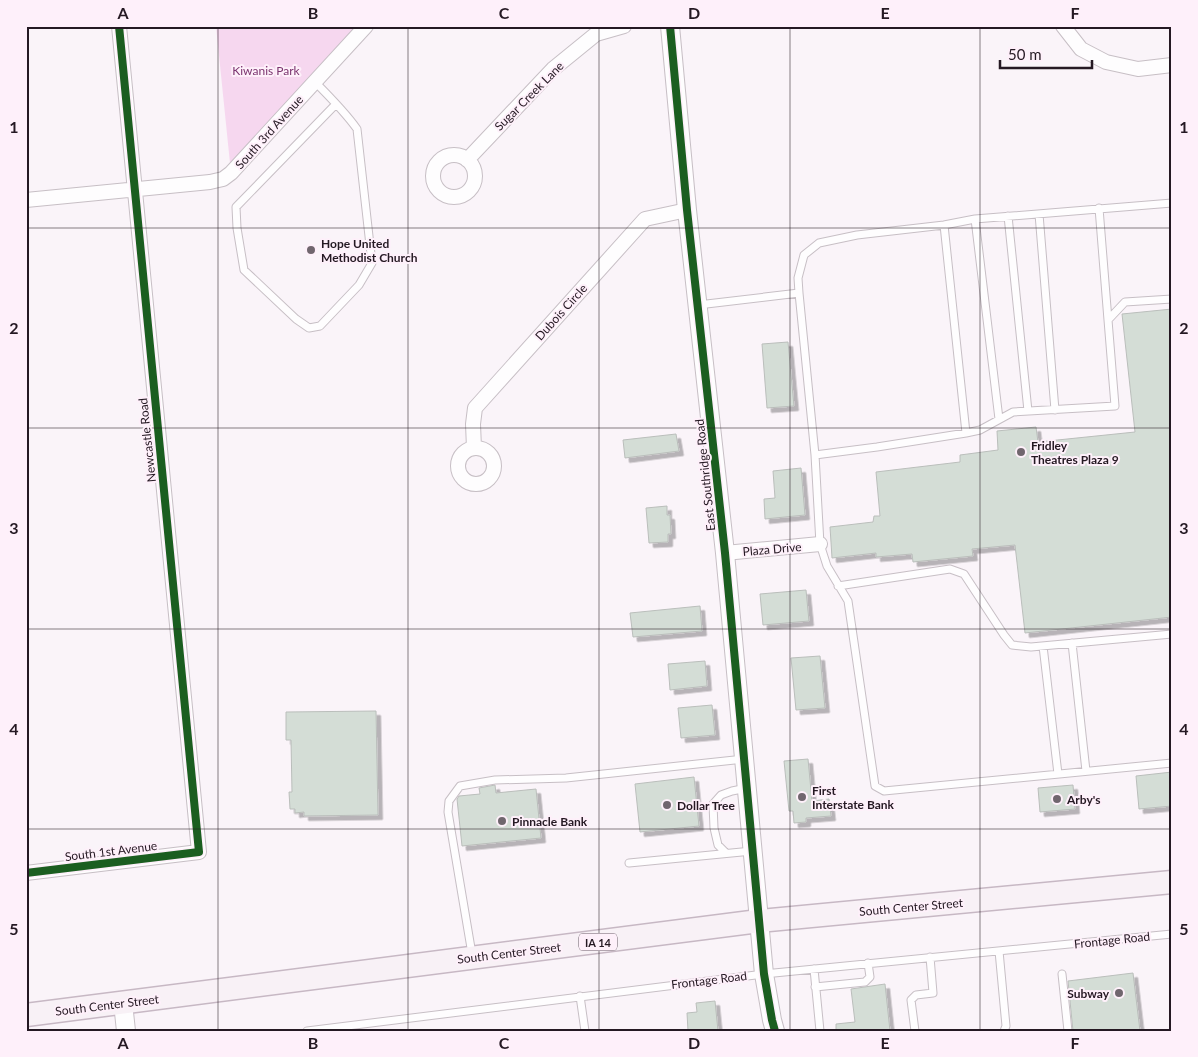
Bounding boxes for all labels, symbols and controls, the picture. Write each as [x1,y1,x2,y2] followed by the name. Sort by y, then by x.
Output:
[116,3,129,22] text: A
[308,3,318,22] text: B
[499,3,510,22] text: C
[688,3,700,22] text: D
[880,3,890,22] text: E
[1070,3,1080,22] text: F
[1000,38,1093,70] scale bar
[1008,45,1042,63] text: 50 m
[491,58,567,134] street label: Sugar Creek Lane
[232,63,301,78] park label: Kiwanis Park
[232,92,306,172] street label: South 3rd Avenue
[9,117,19,136] text: 1
[1179,117,1189,136] text: 1
[321,236,418,265] place label: Hope United Methodist Church
[305,244,317,256] marker: Hope United Methodist Church
[532,281,590,343] street label: Dubois Circle
[9,318,19,337] text: 2
[1179,318,1189,337] text: 2
[135,397,159,483] street label: Newcastle Road
[692,418,718,532] street label: East Southridge Road
[1031,438,1119,467] place label: Fridley Theatres Plaza 9
[1015,446,1027,458] marker: Fridley Theatres Plaza 9
[9,518,19,537] text: 3
[1179,518,1189,537] text: 3
[742,539,802,559] street label: Plaza Drive
[9,719,19,738] text: 4
[1179,719,1189,738] text: 4
[812,783,895,812] place label: First Interstate Bank
[796,791,808,803] marker: First Interstate Bank
[1066,792,1100,807] place label: Arby's
[1051,793,1063,805] marker: Arby's
[677,798,735,813] place label: Dollar Tree
[661,799,673,811] marker: Dollar Tree
[512,814,588,829] place label: Pinnacle Bank
[496,815,508,827] marker: Pinnacle Bank
[64,838,158,864] street label: South 1st Avenue
[858,895,964,919] street label: South Center Street
[9,919,19,938] text: 5
[1179,919,1189,938] text: 5
[1073,929,1151,951] street label: Frontage Road
[579,934,617,950] road number: IA 14
[456,939,562,967] street label: South Center Street
[670,968,748,992] street label: Frontage Road
[1067,986,1110,1001] place label: Subway
[1113,987,1125,999] marker: Subway
[54,991,160,1019] street label: South Center Street
[116,1033,129,1052] text: A
[308,1033,318,1052] text: B
[499,1033,510,1052] text: C
[688,1033,700,1052] text: D
[880,1033,890,1052] text: E
[1070,1033,1080,1052] text: F

